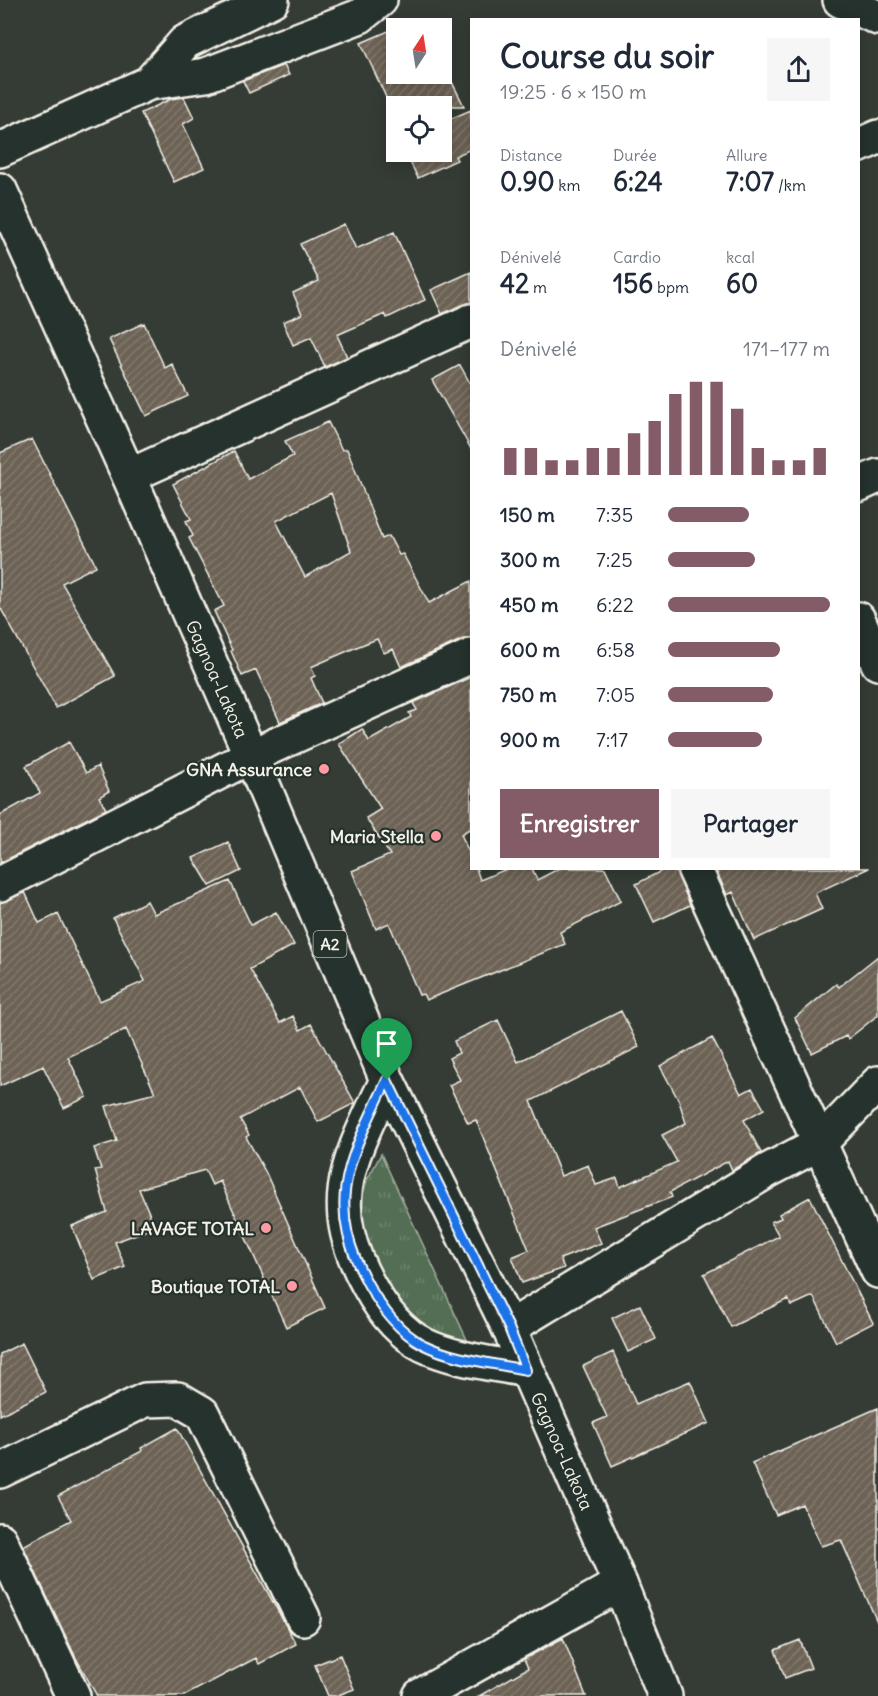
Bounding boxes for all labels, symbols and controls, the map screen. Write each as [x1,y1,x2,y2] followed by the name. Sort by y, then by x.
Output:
[386,18,452,84] north arrow
[386,18,452,162] map controls
[500,35,714,77] text: Course du soir
[767,38,830,101] button: share
[500,79,646,104] text: 19:25 · 6 × 150 m
[386,96,452,162] button: locate
[500,145,562,165] text: Distance
[613,145,657,165] text: Durée
[726,145,767,165] text: Allure
[500,165,555,198] text: 0.90
[613,165,663,198] text: 6:24
[726,165,774,198] text: 7:07
[555,175,581,195] text: km
[774,175,806,195] text: /km
[500,247,561,267] text: Dénivelé
[613,247,661,267] text: Cardio
[726,247,755,267] text: kcal
[500,267,529,300] text: 42
[613,267,653,300] text: 156
[726,267,758,300] text: 60
[529,277,547,297] text: m
[653,277,689,297] text: bpm
[500,336,577,361] text: Dénivelé
[743,336,830,361] text: 171–177 m
[500,502,555,527] text: 150 m
[596,502,633,527] text: 7:35
[500,547,560,572] text: 300 m
[596,547,633,572] text: 7:25
[500,592,559,617] text: 450 m
[596,592,634,617] text: 6:22
[181,616,253,742] street label: Gagnoa-Lakota
[500,637,560,662] text: 600 m
[596,637,635,662] text: 6:58
[500,682,557,707] text: 750 m
[596,682,635,707] text: 7:05
[500,727,560,752] text: 900 m
[596,727,628,752] text: 7:17
[186,758,312,781] place label: GNA Assurance
[317,762,331,776] marker: GNA Assurance
[500,789,659,858] button: Enregistrer
[671,789,830,858] button: Partager
[330,825,424,848] place label: Maria Stella
[429,829,443,843] marker: Maria Stella
[314,931,346,957] road number: A2
[361,1018,412,1080] pin
[370,1027,403,1060] icon: arrive
[131,1217,254,1240] place label: LAVAGE TOTAL
[259,1221,273,1235] marker: LAVAGE TOTAL
[151,1275,280,1298] place label: Boutique TOTAL
[285,1279,299,1293] marker: Boutique TOTAL
[526,1388,598,1514] street label: Gagnoa-Lakota

